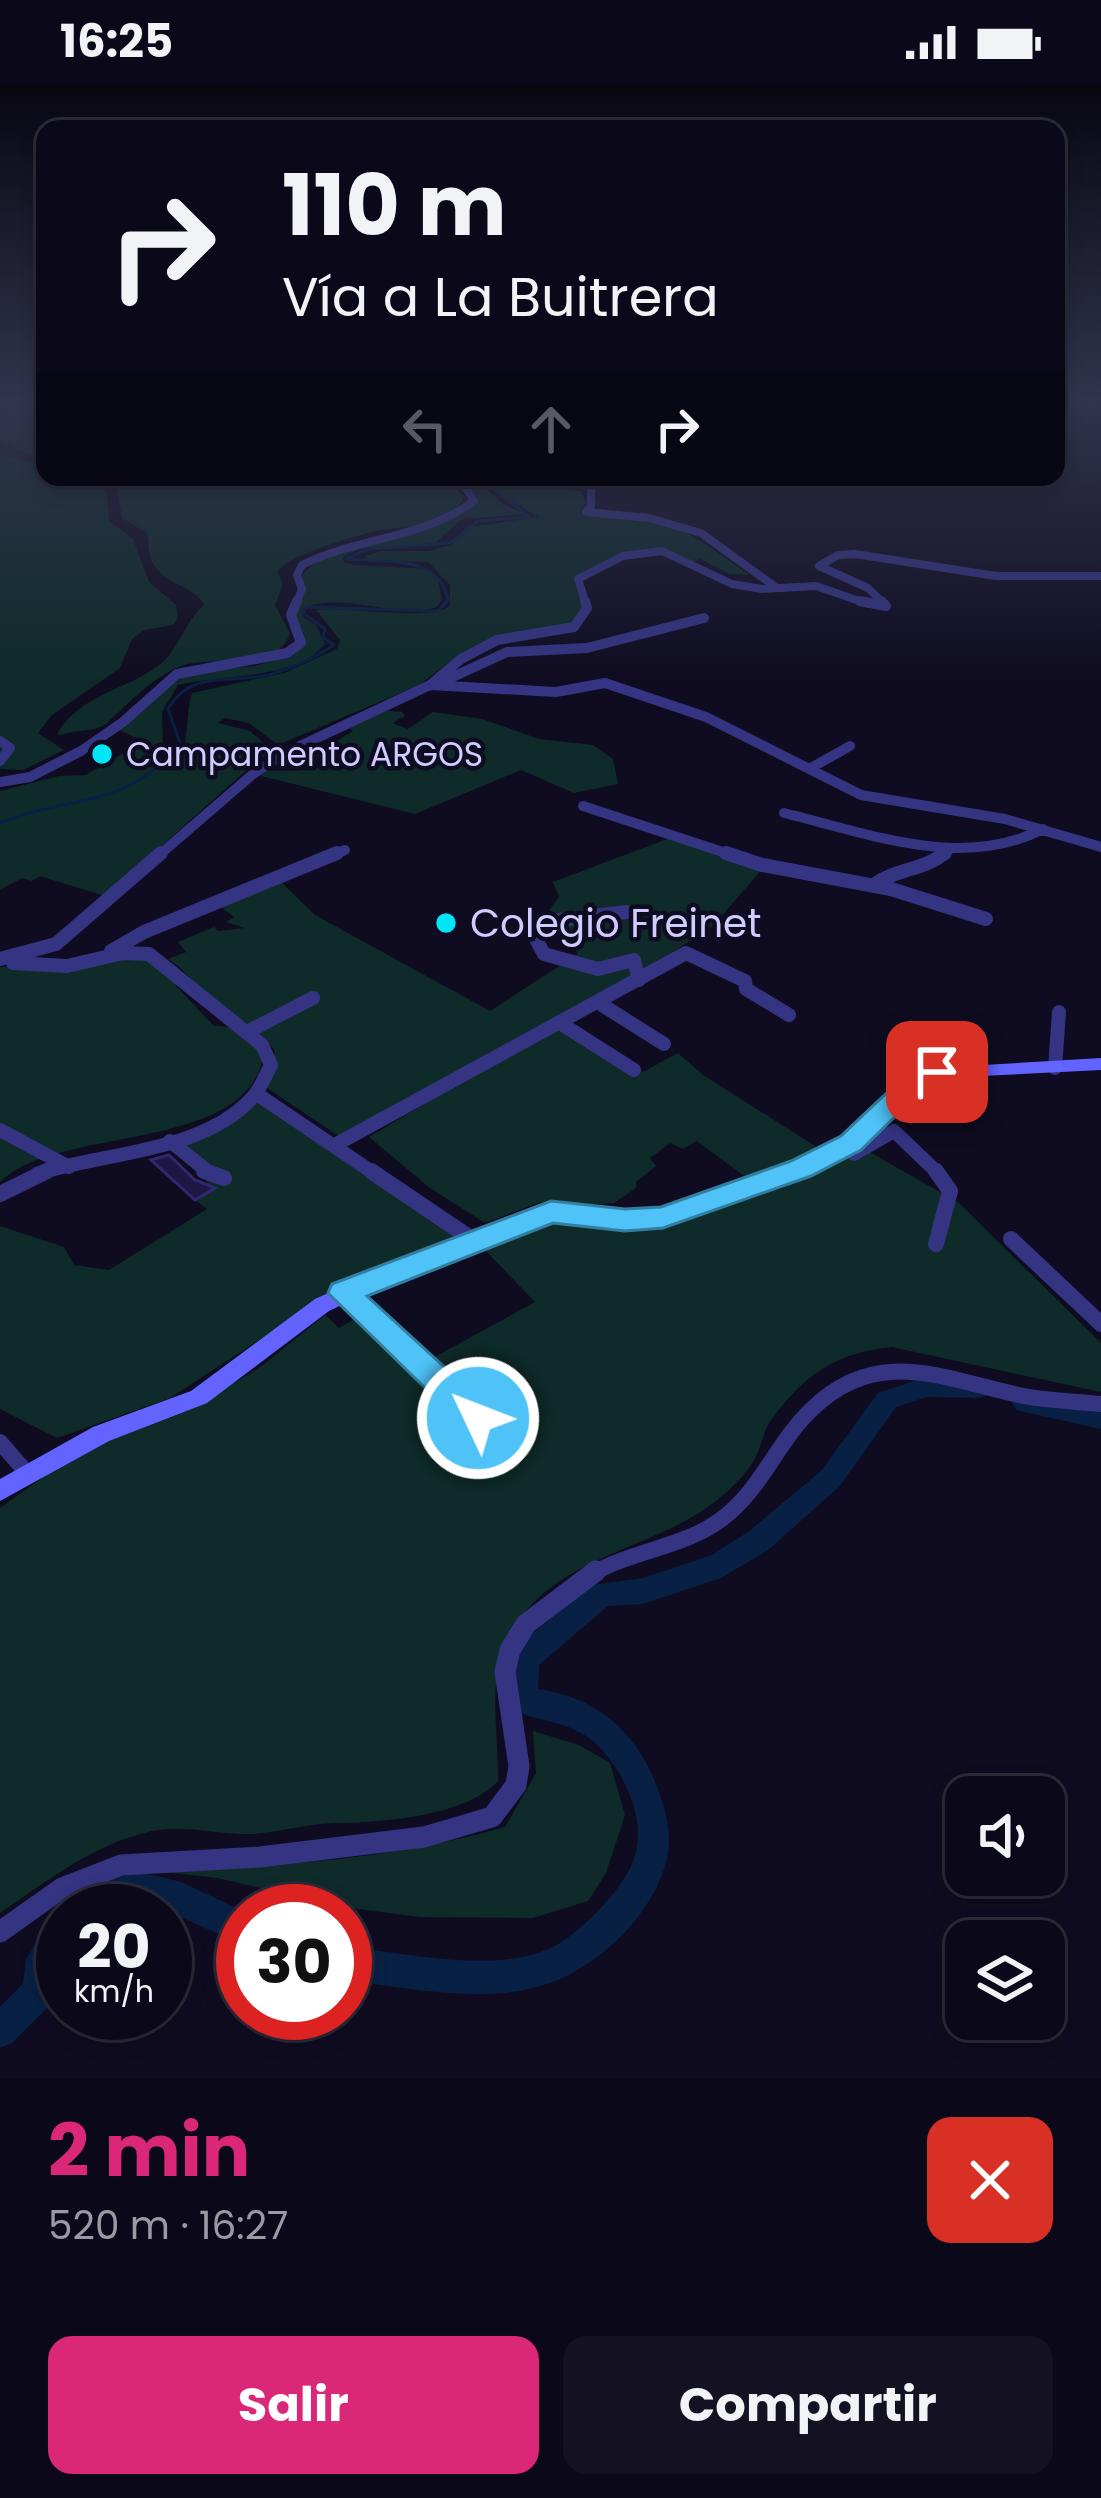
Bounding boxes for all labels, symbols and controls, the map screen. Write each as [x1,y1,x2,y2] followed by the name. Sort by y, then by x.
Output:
[60,10,173,73] text: 16:25
[282,147,507,264] text: 110 m
[84,168,240,324] icon: right
[282,259,719,335] text: Vía a La Buitrera
[392,396,458,462] icon: left
[518,396,584,462] icon: ahead
[644,396,710,462] icon: right
[126,731,483,778] place label: Campamento ARGOS
[89,741,115,767] marker: Campamento ARGOS
[470,896,762,951] place label: Colegio Freinet
[433,910,459,936] marker: Colegio Freinet
[886,1021,988,1123] pin
[904,1039,970,1105] icon: arrive
[415,1355,541,1481] position arrow
[945,1776,1065,2040] map controls
[945,1776,1065,1896] button: sound
[216,1884,372,2040] speed limit sign: 30
[77,1905,151,1989] text: 20
[945,1920,1065,2040] button: layers
[74,1970,154,2013] text: km/h
[48,2100,250,2201] text: 2 min
[927,2117,1053,2243] button: close
[48,2198,288,2253] text: 520 m · 16:27
[48,2336,539,2474] button: Salir
[563,2336,1053,2474] button: Compartir

